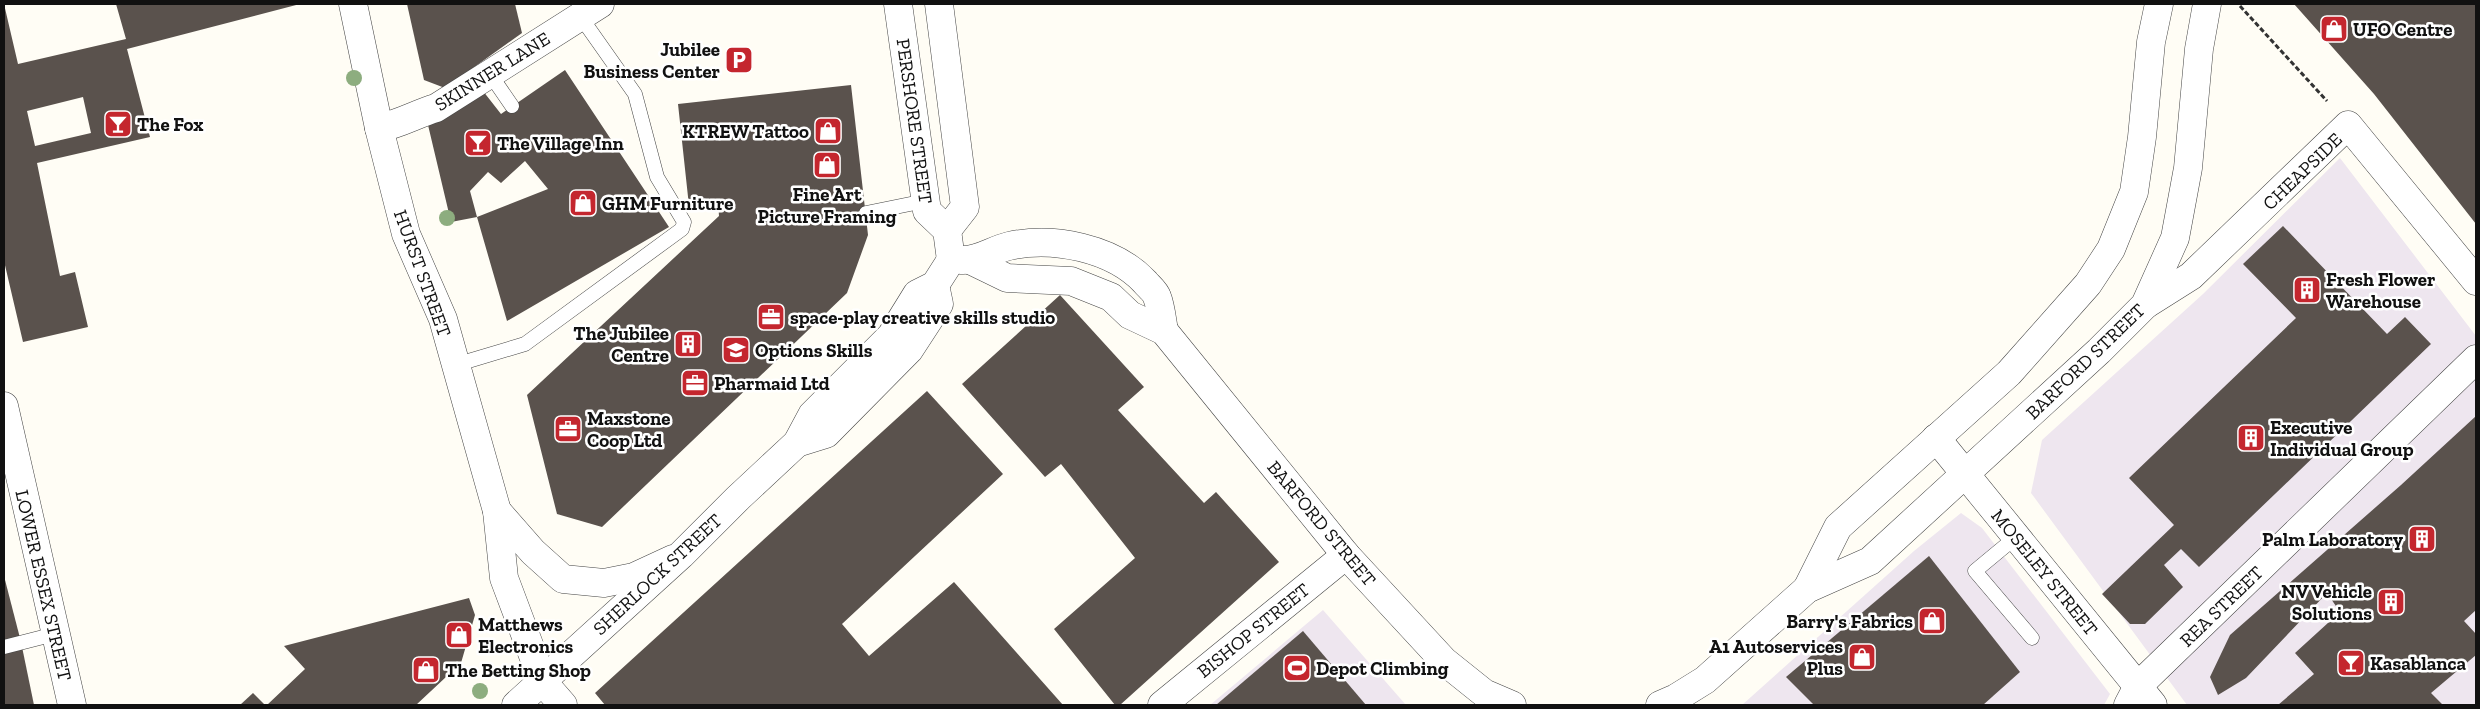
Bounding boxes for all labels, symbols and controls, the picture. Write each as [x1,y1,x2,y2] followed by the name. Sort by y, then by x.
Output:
[2319,14,2349,44] shop icon: UFO Centre
[2353,18,2452,41] place label: UFO Centre
[430,27,554,116] street label: SKINNER LANE
[892,37,938,205] street label: PERSHORE STREET
[583,38,721,83] place label: Jubilee Business Center
[724,45,754,75] parking icon: Jubilee Business Center
[103,109,133,139] bar icon: The Fox
[137,113,204,136] place label: The Fox
[813,116,843,146] shop icon: KTREW Tattoo
[682,120,809,143] place label: KTREW Tattoo
[463,128,493,158] bar icon: The Village Inn
[2258,128,2347,215] street label: CHEAPSIDE
[497,132,624,155] place label: The Village Inn
[812,150,842,180] shop icon: Fine Art Picture Framing
[758,183,897,228] place label: Fine Art Picture Framing
[568,188,598,218] shop icon: GHM Furniture
[602,192,734,215] place label: GHM Furniture
[389,207,456,340] street label: HURST STREET
[2326,268,2436,313] place label: Fresh Flower Warehouse
[2292,275,2322,305] building icon: Fresh Flower Warehouse
[2021,299,2150,424] street label: BARFORD STREET
[756,302,786,332] office icon: space-play creative skills studio
[790,306,1055,329] place label: space-play creative skills studio
[573,322,669,367] place label: The Jubilee Centre
[673,329,703,359] building icon: The Jubilee Centre
[721,335,751,365] school or university icon: Options Skills
[755,339,873,362] place label: Options Skills
[680,368,710,398] office icon: Pharmaid Ltd
[714,372,830,395] place label: Pharmaid Ltd
[587,407,670,452] place label: Maxstone Coop Ltd
[553,414,583,444] office icon: Maxstone Coop Ltd
[2270,416,2414,461] place label: Executive Individual Group
[2236,423,2266,453] building icon: Executive Individual Group
[1262,456,1381,591] street label: BARFORD STREET
[10,487,77,683] street label: LOWER ESSEX STREET
[1986,504,2103,640] street label: MOSELEY STREET
[588,509,727,640] street label: SHERLOCK STREET
[2407,524,2437,554] building icon: Palm Laboratory
[2262,528,2403,551] place label: Palm Laboratory
[2175,561,2268,652] street label: REA STREET
[1192,578,1314,683] street label: BISHOP STREET
[2281,580,2372,625] place label: NV Vehicle Solutions
[2376,587,2406,617] building icon: NV Vehicle Solutions
[1917,606,1947,636] shop icon: Barry's Fabrics
[1786,610,1913,633] place label: Barry's Fabrics
[478,613,574,658] place label: Matthews Electronics
[444,620,474,650] shop icon: Matthews Electronics
[1709,635,1843,680] place label: A1 Autoservices Plus
[1847,642,1877,672] shop icon: A1 Autoservices Plus
[2336,648,2366,678] bar icon: Kasablanca
[2370,652,2466,675] place label: Kasablanca
[1282,653,1312,683] sports icon: Depot Climbing
[411,655,441,685] shop icon: The Betting Shop
[1316,657,1449,680] place label: Depot Climbing
[445,659,591,682] place label: The Betting Shop

